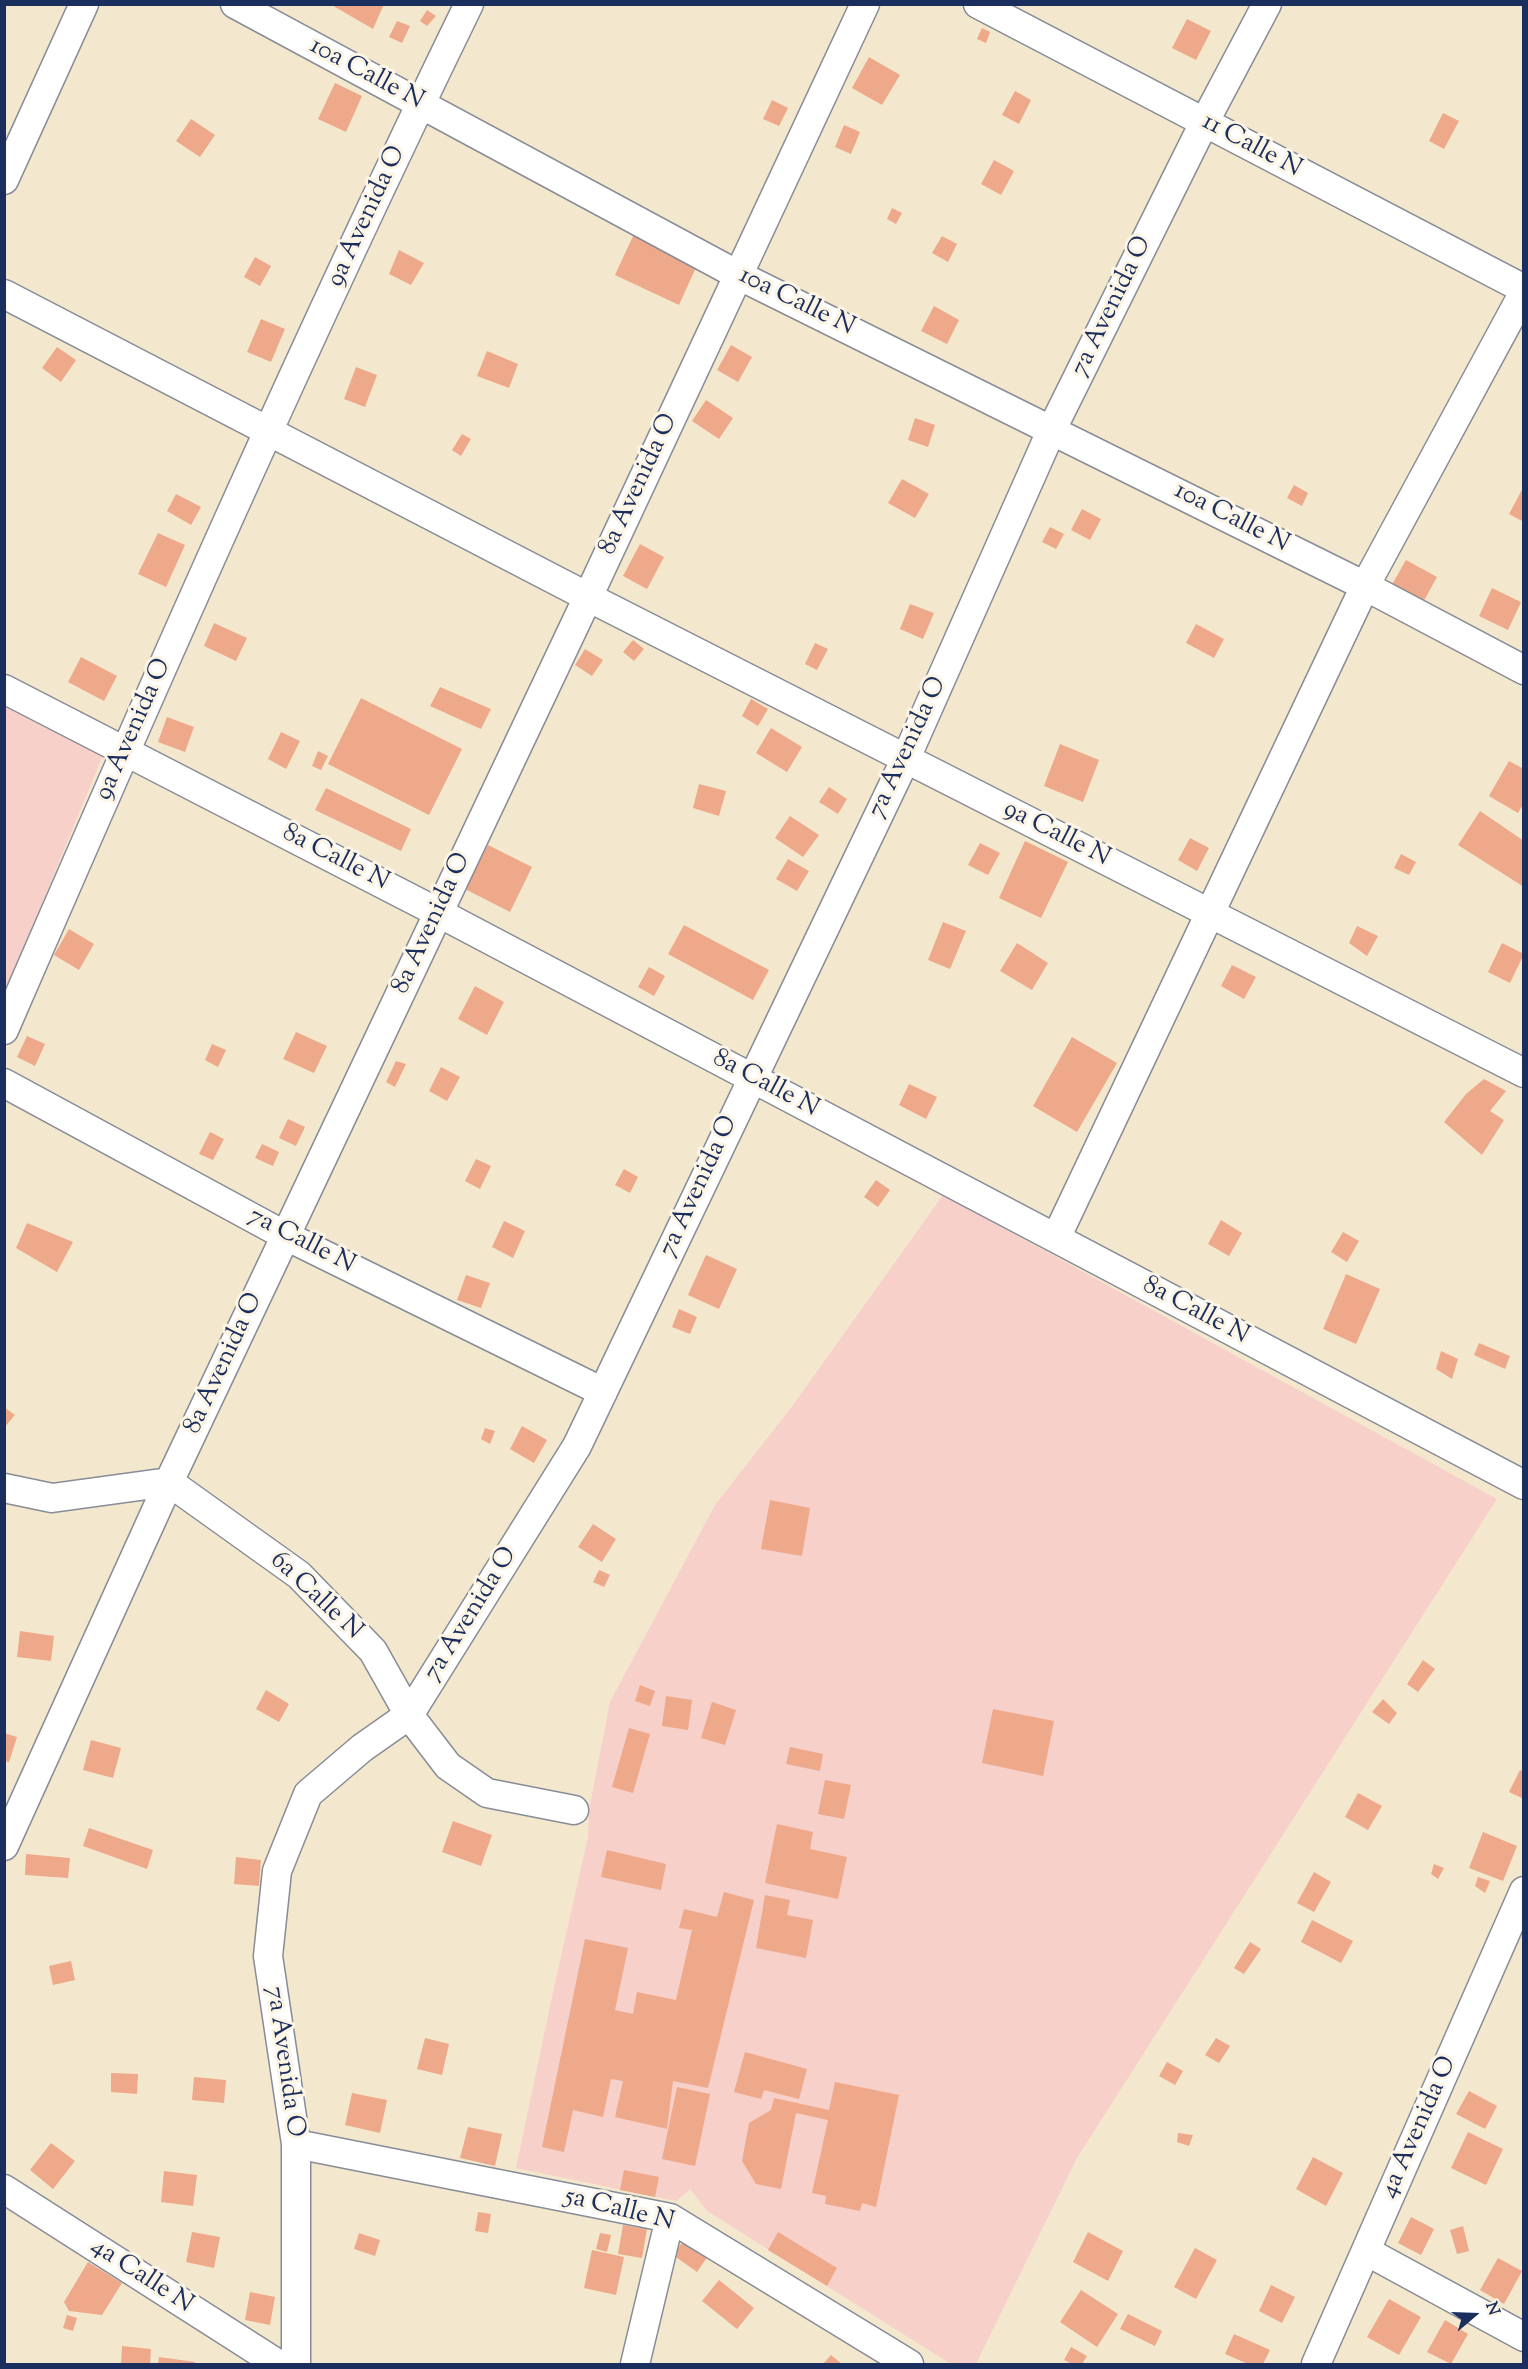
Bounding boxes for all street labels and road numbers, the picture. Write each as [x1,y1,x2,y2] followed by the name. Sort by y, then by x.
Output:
[303,32,429,118] street label: 10a Calle N
[1196,108,1306,186] street label: 11 Calle N
[322,142,414,292] street label: 9a Avenida O
[1066,232,1160,382] street label: 7a Avenida O
[733,262,859,344] street label: 10a Calle N
[594,409,686,561] street label: 8a Avenida O
[1168,477,1294,561] street label: 10a Calle N
[90,654,180,806] street label: 9a Avenida O
[863,672,955,824] street label: 7a Avenida O
[998,795,1114,875] street label: 9a Calle N
[276,819,394,899] street label: 8a Calle N
[387,848,479,1000] street label: 8a Avenida O
[707,1044,823,1126] street label: 8a Calle N
[654,1111,746,1263] street label: 7a Avenida O
[242,1202,360,1282] street label: 7a Calle N
[1137,1271,1253,1353] street label: 8a Calle N
[179,1288,271,1440] street label: 8a Avenida O
[418,1542,526,1688] street label: 7a Avenida O
[262,1546,368,1648] street label: 6a Calle N
[257,1984,309,2140] street label: 7a Avenida O
[1375,2052,1465,2204] street label: 4a Avenida O
[561,2182,677,2240] street label: 5a Calle N
[84,2232,198,2322] street label: 4a Calle N

